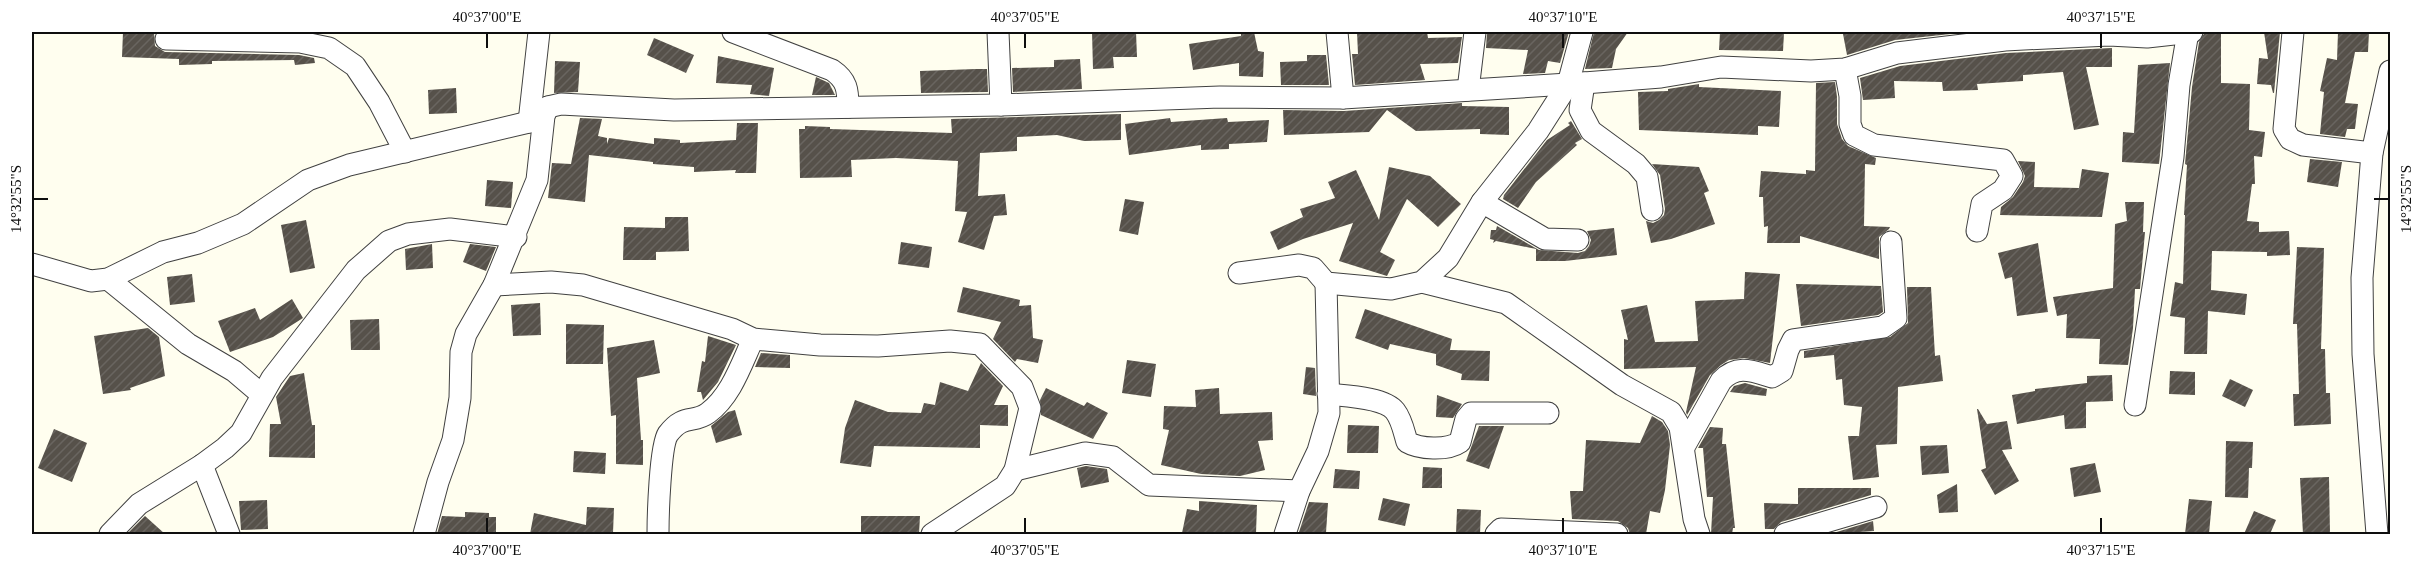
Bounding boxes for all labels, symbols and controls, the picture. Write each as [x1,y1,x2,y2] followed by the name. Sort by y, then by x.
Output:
[453,9,522,25] text: 40°37'00"E
[991,9,1060,25] text: 40°37'05"E
[1529,9,1598,25] text: 40°37'10"E
[2067,9,2136,25] text: 40°37'15"E
[8,165,24,233] text: 14°32'55"S
[2398,165,2414,233] text: 14°32'55"S
[453,542,522,558] text: 40°37'00"E
[991,542,1060,558] text: 40°37'05"E
[1529,542,1598,558] text: 40°37'10"E
[2067,542,2136,558] text: 40°37'15"E

